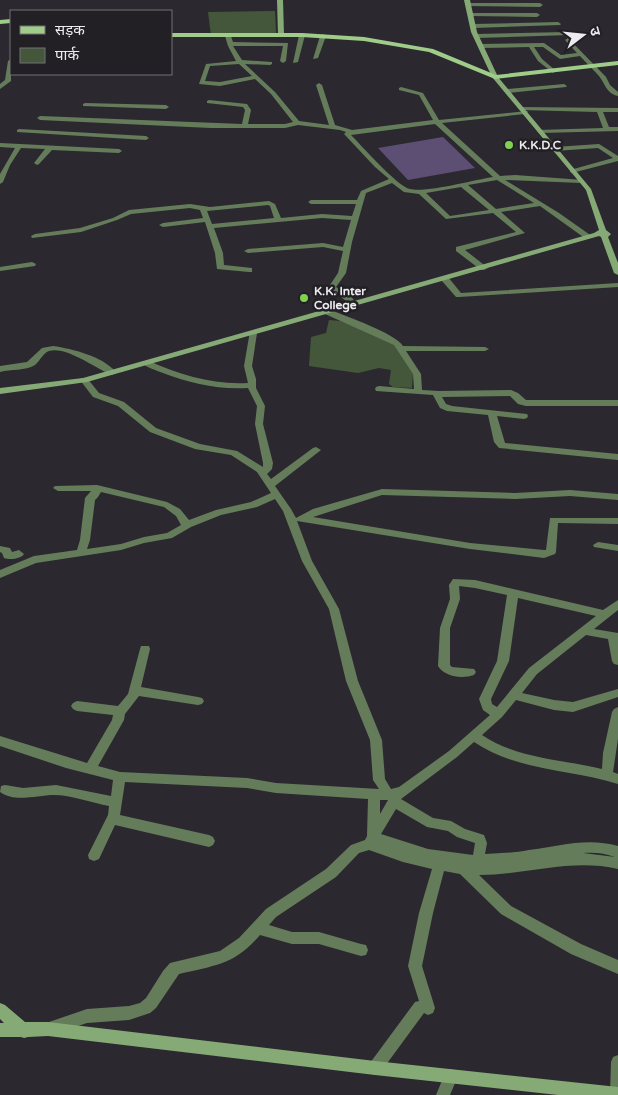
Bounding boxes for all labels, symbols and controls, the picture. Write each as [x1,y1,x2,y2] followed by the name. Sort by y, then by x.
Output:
[10,10,172,75] legend
[558,10,608,60] north arrow
[55,21,85,39] text: सड़क
[586,25,605,39] text: उ
[55,46,79,64] text: पार्क
[519,138,562,152] place label: K.K.D.C
[503,139,515,151] marker: K.K.D.C
[314,284,366,313] place label: K.K. Inter College
[298,292,310,304] marker: K.K. Inter College

